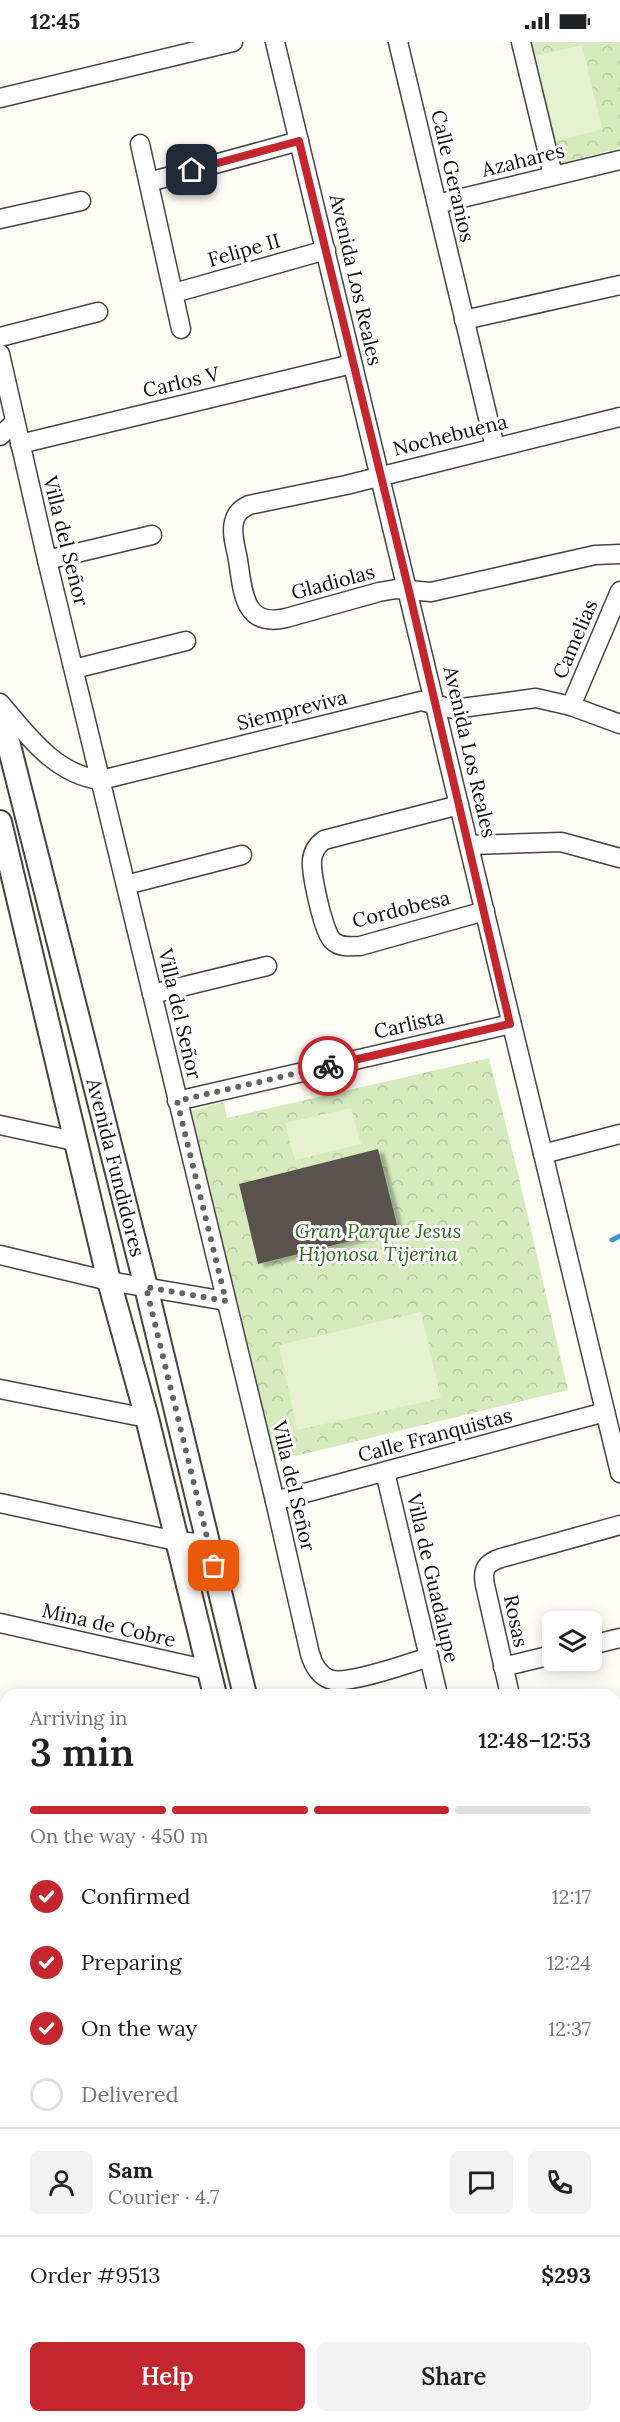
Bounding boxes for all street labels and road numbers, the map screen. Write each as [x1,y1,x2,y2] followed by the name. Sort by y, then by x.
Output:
[426,107,481,244] street label: Calle Geranios
[478,137,567,182] street label: Azahares
[324,191,388,368] street label: Avenida Los Reales
[205,227,283,272] street label: Felipe II
[140,360,222,402] street label: Carlos V
[390,408,510,461] street label: Nochebuena
[38,472,95,609] street label: Villa del Señor
[288,558,377,605] street label: Gladiolas
[547,595,602,682] street label: Camelias
[438,663,502,840] street label: Avenida Los Reales
[234,684,350,735] street label: Siempreviva
[349,884,452,933] street label: Cordobesa
[153,945,208,1082] street label: Villa del Señor
[371,1003,446,1044] street label: Carlista
[81,1075,151,1259] street label: Avenida Fundidores
[355,1402,515,1467] street label: Calle Franquistas
[267,1417,322,1554] street label: Villa del Señor
[402,1490,465,1665] street label: Villa de Guadalupe
[499,1592,534,1649] street label: Rosas
[40,1597,179,1652] street label: Mina de Cobre

